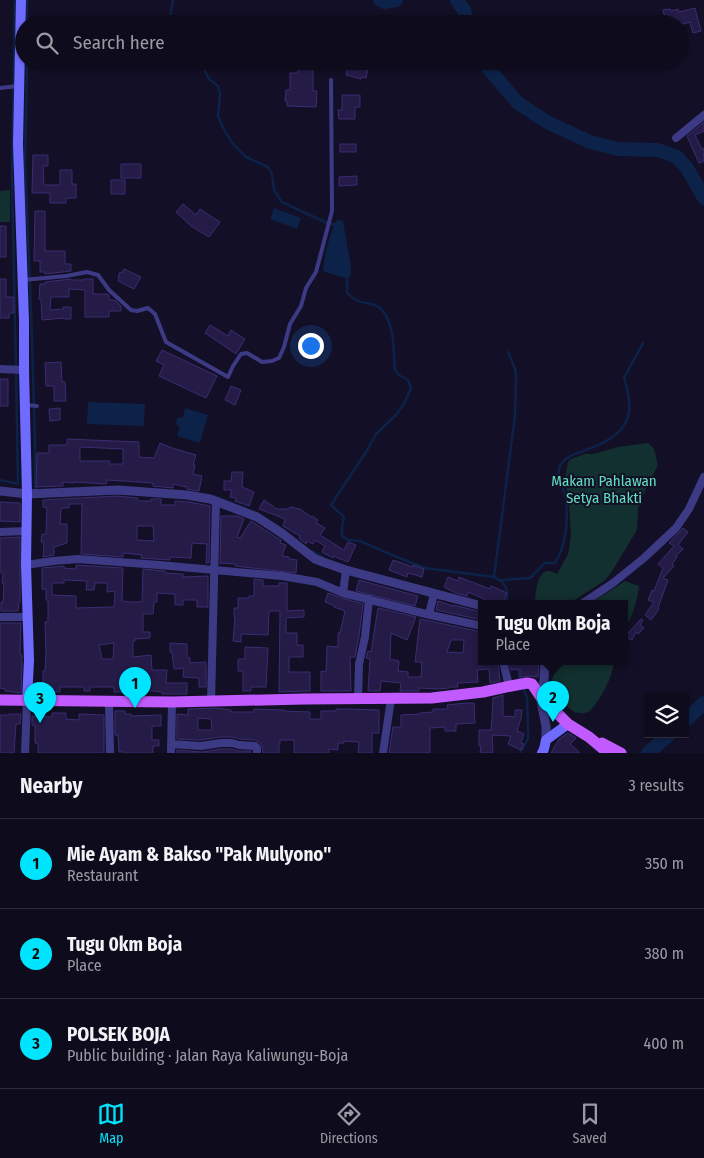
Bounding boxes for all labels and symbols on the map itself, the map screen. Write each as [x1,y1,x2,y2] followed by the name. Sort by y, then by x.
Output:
[298,333,324,359] your location
[551,472,657,507] park label: Makam Pahlawan Setya Bhakti
[119,667,151,708] pin: 1
[537,681,569,722] pin: 2
[24,682,56,723] pin: 3

